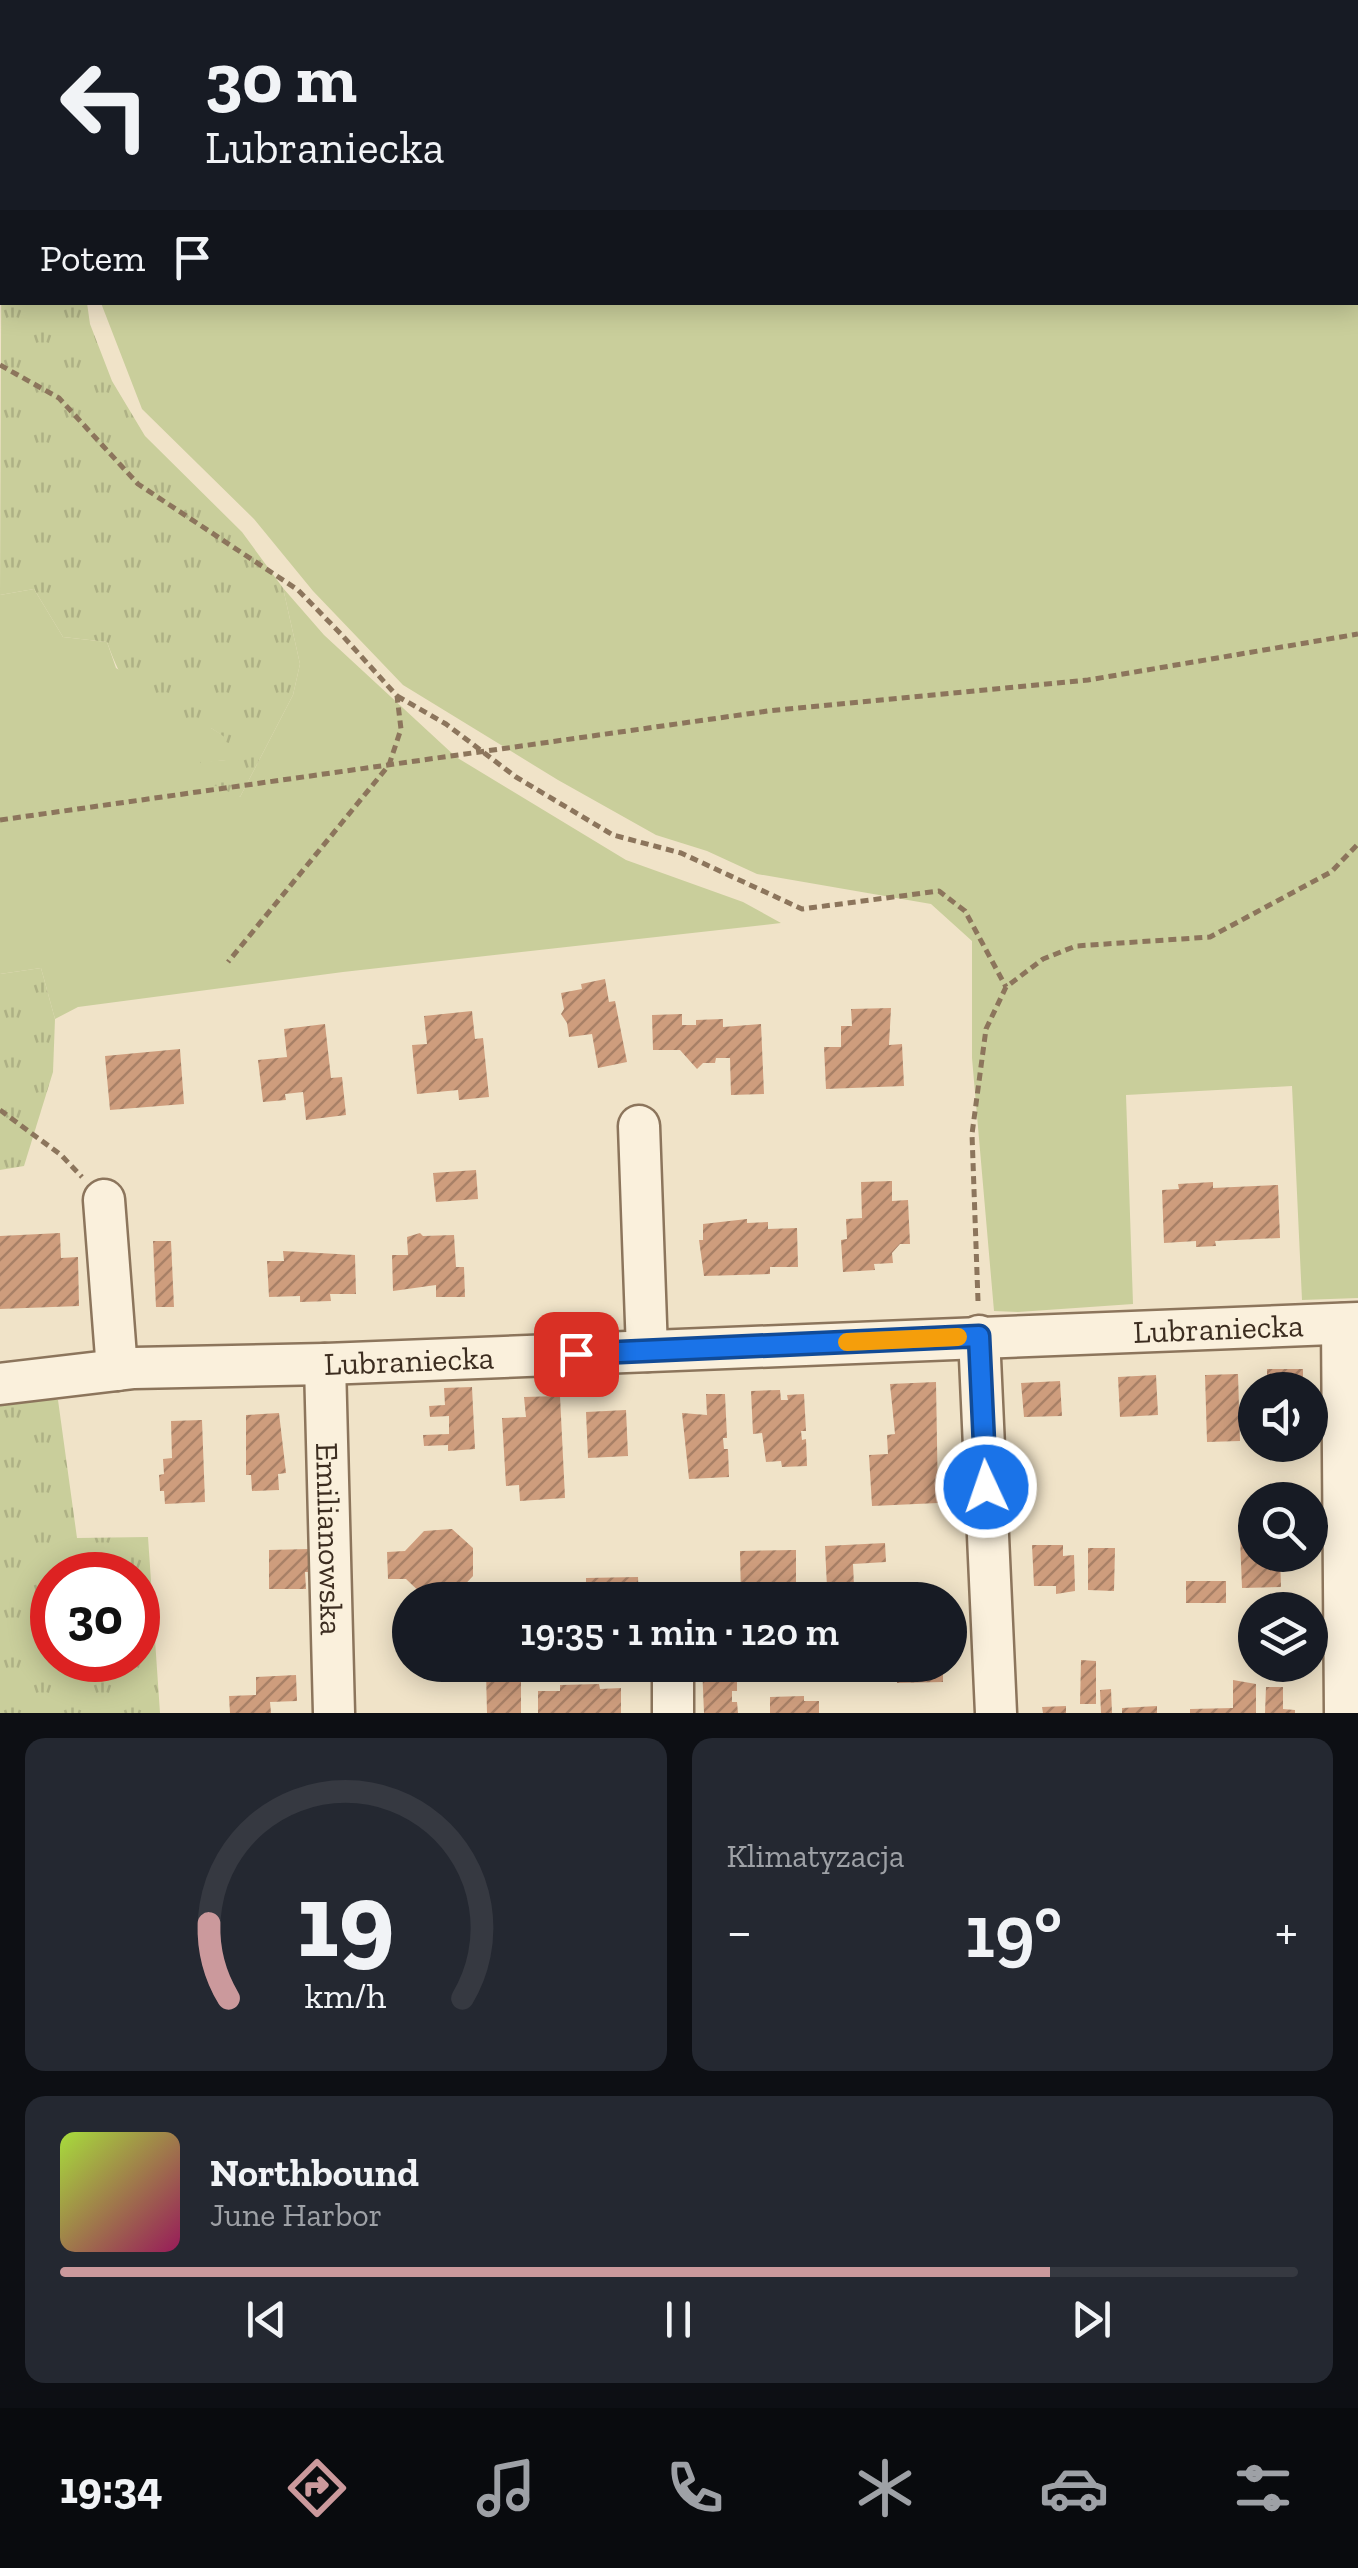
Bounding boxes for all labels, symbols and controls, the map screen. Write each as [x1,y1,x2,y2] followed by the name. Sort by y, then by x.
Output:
[205,36,357,120] text: 30 m
[40,40,170,170] icon: left
[205,121,445,175] text: Lubraniecka
[165,230,220,285] icon: arrive
[40,235,145,281] text: Potem
[1132,1306,1304,1351] street label: Lubraniecka
[534,1312,619,1397] pin
[549,1327,604,1382] icon: arrive
[323,1338,495,1383] street label: Lubraniecka
[1238,1372,1328,1682] map controls
[1238,1372,1328,1462] button: sound
[934,1435,1038,1539] position arrow
[308,1442,351,1636] street label: Emilianowska
[1238,1482,1328,1572] button: search
[30,1552,160,1682] speed limit sign: 30
[1238,1592,1328,1682] button: layers
[520,1609,839,1655] text: 19:35 · 1 min · 120 m
[727,1837,904,1875] text: Klimatyzacja
[297,1858,395,1983] text: 19
[965,1886,1062,1976] text: 19°
[727,1898,752,1964] text: −
[1275,1898,1298,1964] text: +
[305,1974,387,2017] text: km/h
[210,2150,419,2196] text: Northbound
[210,2196,382,2234] text: June Harbor
[239,2292,294,2347] icon: previous
[651,2292,706,2347] icon: pause
[1064,2292,1119,2347] icon: next
[282,2453,352,2523] icon: directions
[471,2453,541,2523] icon: music
[660,2453,730,2523] icon: phone
[850,2453,920,2523] icon: climate
[1039,2453,1109,2523] icon: car
[1228,2453,1298,2523] icon: filters
[60,2461,163,2515] text: 19:34

